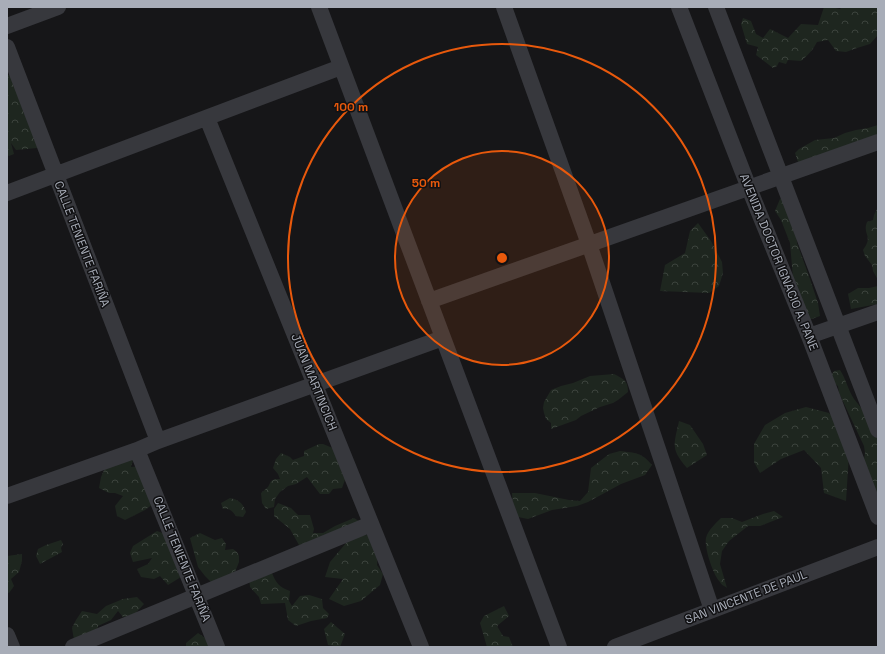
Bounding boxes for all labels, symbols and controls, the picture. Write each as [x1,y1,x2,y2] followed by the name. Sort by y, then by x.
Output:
[334,99,368,115] text: 100 m
[736,171,822,353] street label: AVENIDA DOCTOR IGNACIO A. PANE
[412,175,440,191] text: 50 m
[51,179,114,310] street label: CALLE TENIENTE FARIÑA
[495,251,509,265] centre of rings
[287,331,341,433] street label: JUAN MARTINCICH
[150,494,215,624] street label: CALLE TENIENTE FARIÑA
[683,566,810,628] street label: SAN VINCENTE DE PAUL

